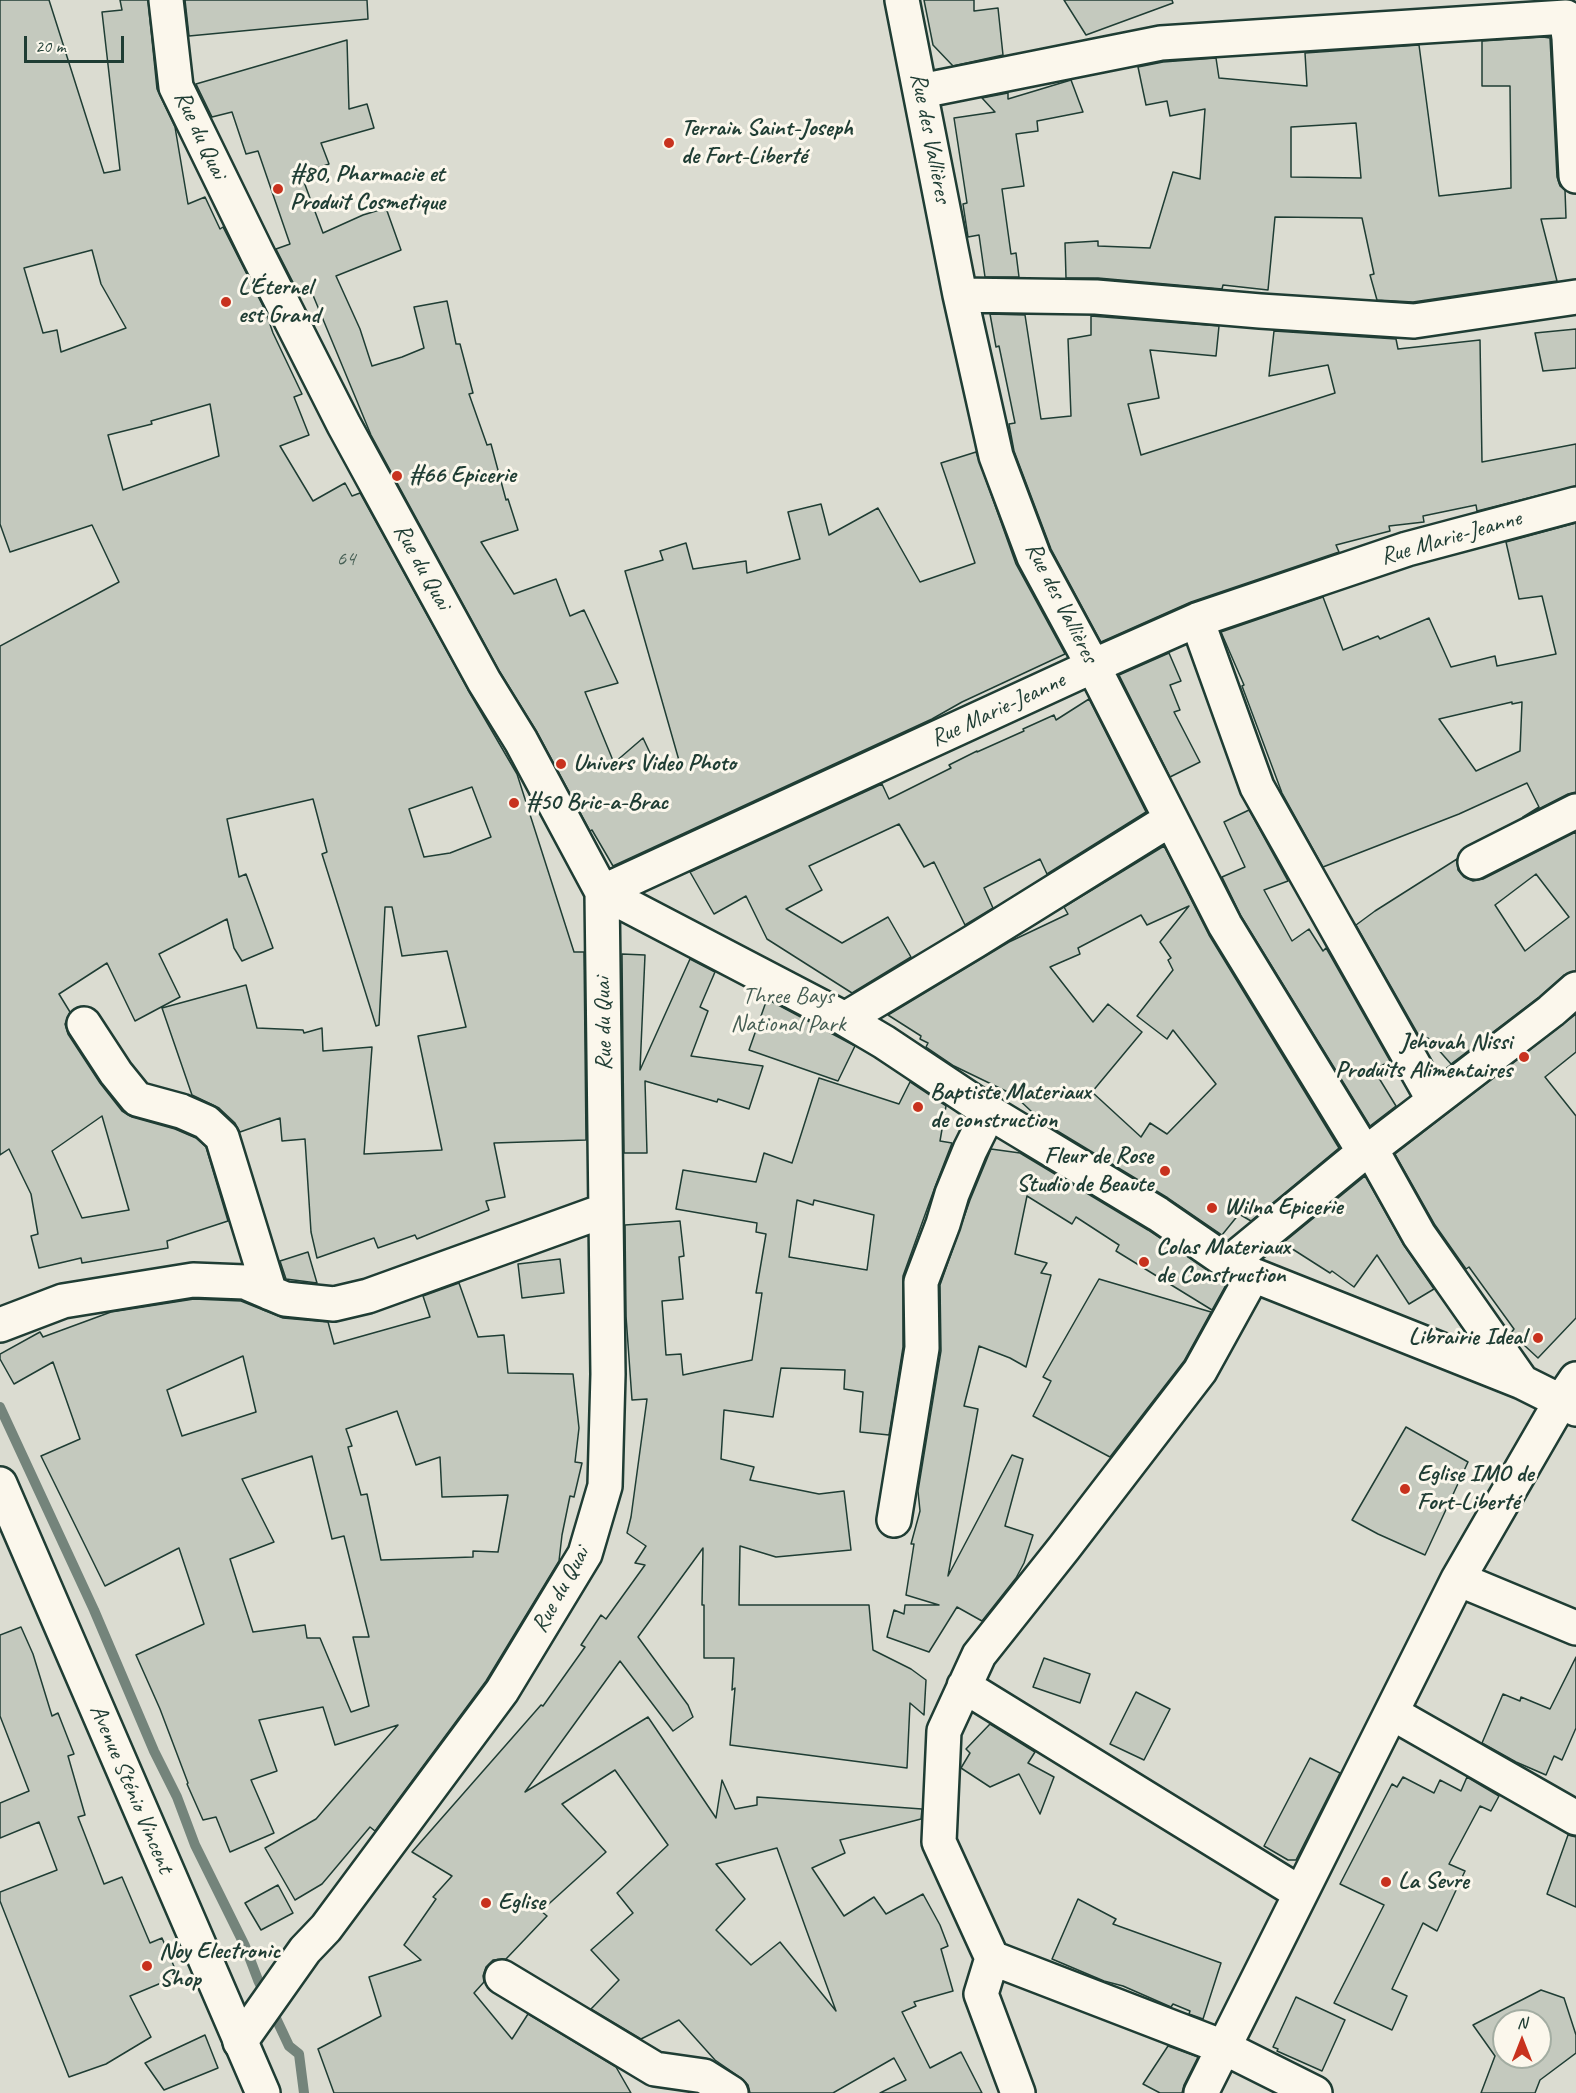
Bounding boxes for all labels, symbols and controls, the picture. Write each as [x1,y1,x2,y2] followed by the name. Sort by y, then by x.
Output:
[27,24,128,62] scale bar
[35,35,66,57] text: 20 m
[903,70,957,206] street label: Rue des Vallières
[167,87,233,183] street label: Rue du Quai
[681,115,853,171] place label: Terrain Saint-Joseph de Fort-Liberté
[662,136,676,150] marker: Terrain Saint-Joseph de Fort-Liberté
[290,161,445,217] place label: #80, Pharmacie et Produit Cosmetique
[271,182,285,196] marker: #80, Pharmacie et Produit Cosmetique
[238,274,320,330] place label: L'Éternel est Grand
[219,295,233,309] marker: L'Éternel est Grand
[409,462,515,490] place label: #66 Epicerie
[390,469,404,483] marker: #66 Epicerie
[1377,504,1525,572] street label: Rue Marie-Jeanne
[387,519,457,615] street label: Rue du Quai
[1018,538,1104,668] street label: Rue des Vallières
[337,546,355,572] house number: 64
[926,666,1070,754] street label: Rue Marie-Jeanne
[573,750,736,778] place label: Univers Video Photo
[554,757,568,771] marker: Univers Video Photo
[526,789,668,817] place label: #50 Bric-a-Brac
[507,796,521,810] marker: #50 Bric-a-Brac
[589,977,619,1071] street label: Rue du Quai
[731,983,845,1039] park label: Three Bays National Park
[1335,1029,1512,1085] place label: Jehovah Nissi Produits Alimentaires
[1517,1050,1531,1064] marker: Jehovah Nissi Produits Alimentaires
[930,1079,1090,1135] place label: Baptiste Materiaux de construction
[911,1100,925,1114] marker: Baptiste Materiaux de construction
[1016,1143,1153,1199] place label: Fleur de Rose Studio de Beaute
[1158,1164,1172,1178] marker: Fleur de Rose Studio de Beaute
[1224,1194,1342,1222] place label: Wilna Epicerie
[1205,1201,1219,1215] marker: Wilna Epicerie
[1156,1234,1290,1290] place label: Colas Materiaux de Construction
[1137,1255,1151,1269] marker: Colas Materiaux de Construction
[1408,1324,1526,1352] place label: Librairie Ideal
[1531,1331,1545,1345] marker: Librairie Ideal
[1417,1461,1533,1517] place label: Eglise IMO de Fort-Liberté
[1398,1482,1412,1496] marker: Eglise IMO de Fort-Liberté
[526,1542,596,1638] street label: Rue du Quai
[82,1700,180,1878] street label: Avenue Sténio Vincent
[1398,1868,1469,1896] place label: La Sevre
[1379,1875,1393,1889] marker: La Sevre
[498,1889,545,1917] place label: Eglise
[479,1896,493,1910] marker: Eglise
[159,1938,280,1994] place label: Noy Electronic Shop
[140,1959,154,1973] marker: Noy Electronic Shop
[1492,2009,1552,2069] north arrow
[1517,2013,1527,2033] text: N

